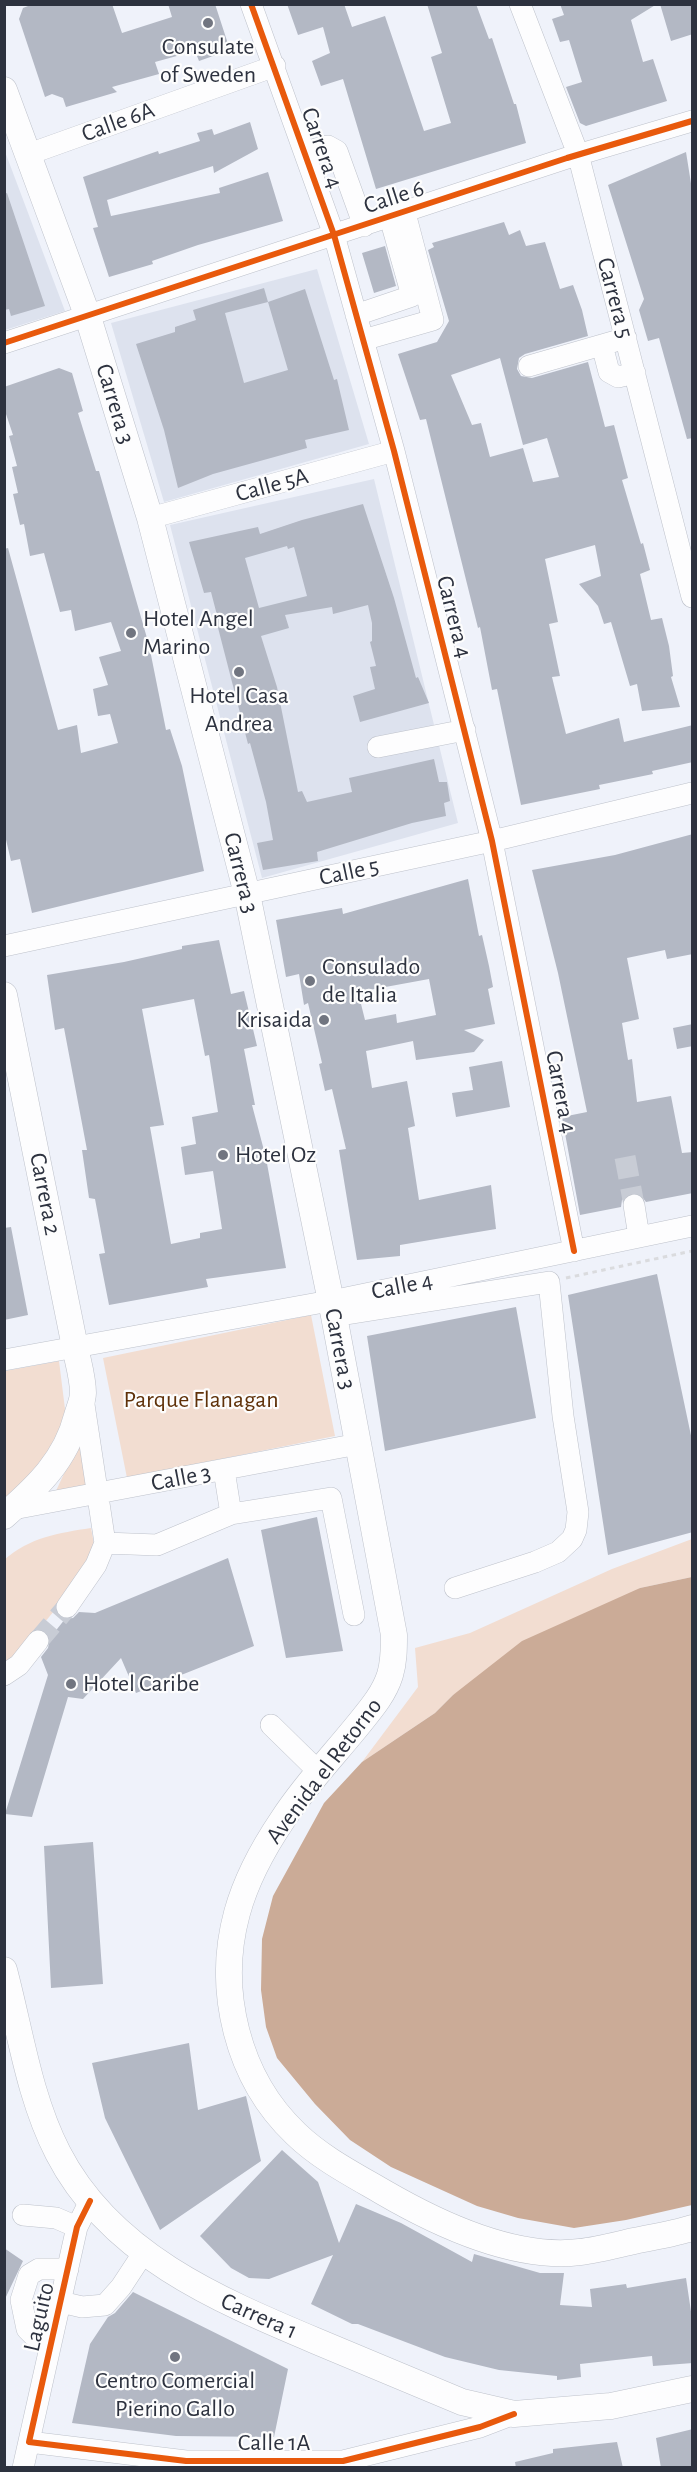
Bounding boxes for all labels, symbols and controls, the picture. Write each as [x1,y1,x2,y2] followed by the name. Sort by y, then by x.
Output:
[201,16,215,30] marker: Consulate of Sweden
[160,33,256,89] place label: Consulate of Sweden
[78,96,158,148] street label: Calle 6A
[295,104,349,192] street label: Carrera 4
[360,174,428,220] street label: Calle 6
[590,254,640,342] street label: Carrera 5
[89,360,141,448] street label: Carrera 3
[232,461,312,509] street label: Calle 5A
[430,573,478,661] street label: Carrera 4
[143,605,254,661] place label: Hotel Angel Marino
[124,626,138,640] marker: Hotel Angel Marino
[232,665,246,679] marker: Hotel Casa Andrea
[189,682,289,738] place label: Hotel Casa Andrea
[217,830,265,916] street label: Carrera 3
[316,852,382,892] street label: Calle 5
[322,953,420,1009] place label: Consulado de Italia
[303,974,317,988] marker: Consulado de Italia
[236,1006,312,1034] place label: Krisaida
[317,1013,331,1027] marker: Krisaida
[539,1048,583,1136] street label: Carrera 4
[235,1141,316,1169] place label: Hotel Oz
[216,1148,230,1162] marker: Hotel Oz
[23,1150,67,1238] street label: Carrera 2
[369,1266,435,1306] street label: Calle 4
[318,1306,362,1392] street label: Carrera 3
[123,1386,279,1414] park label: Parque Flanagan
[149,1458,213,1498] street label: Calle 3
[83,1670,199,1698] place label: Hotel Caribe
[64,1677,78,1691] marker: Hotel Caribe
[260,1692,388,1850] street label: Avenida el Retorno
[17,2280,61,2354] street label: Laguito
[216,2286,302,2346] street label: Carrera 1
[168,2350,182,2364] marker: Centro Comercial Pierino Gallo
[95,2367,255,2423] place label: Centro Comercial Pierino Gallo
[238,2429,310,2457] street label: Calle 1A

